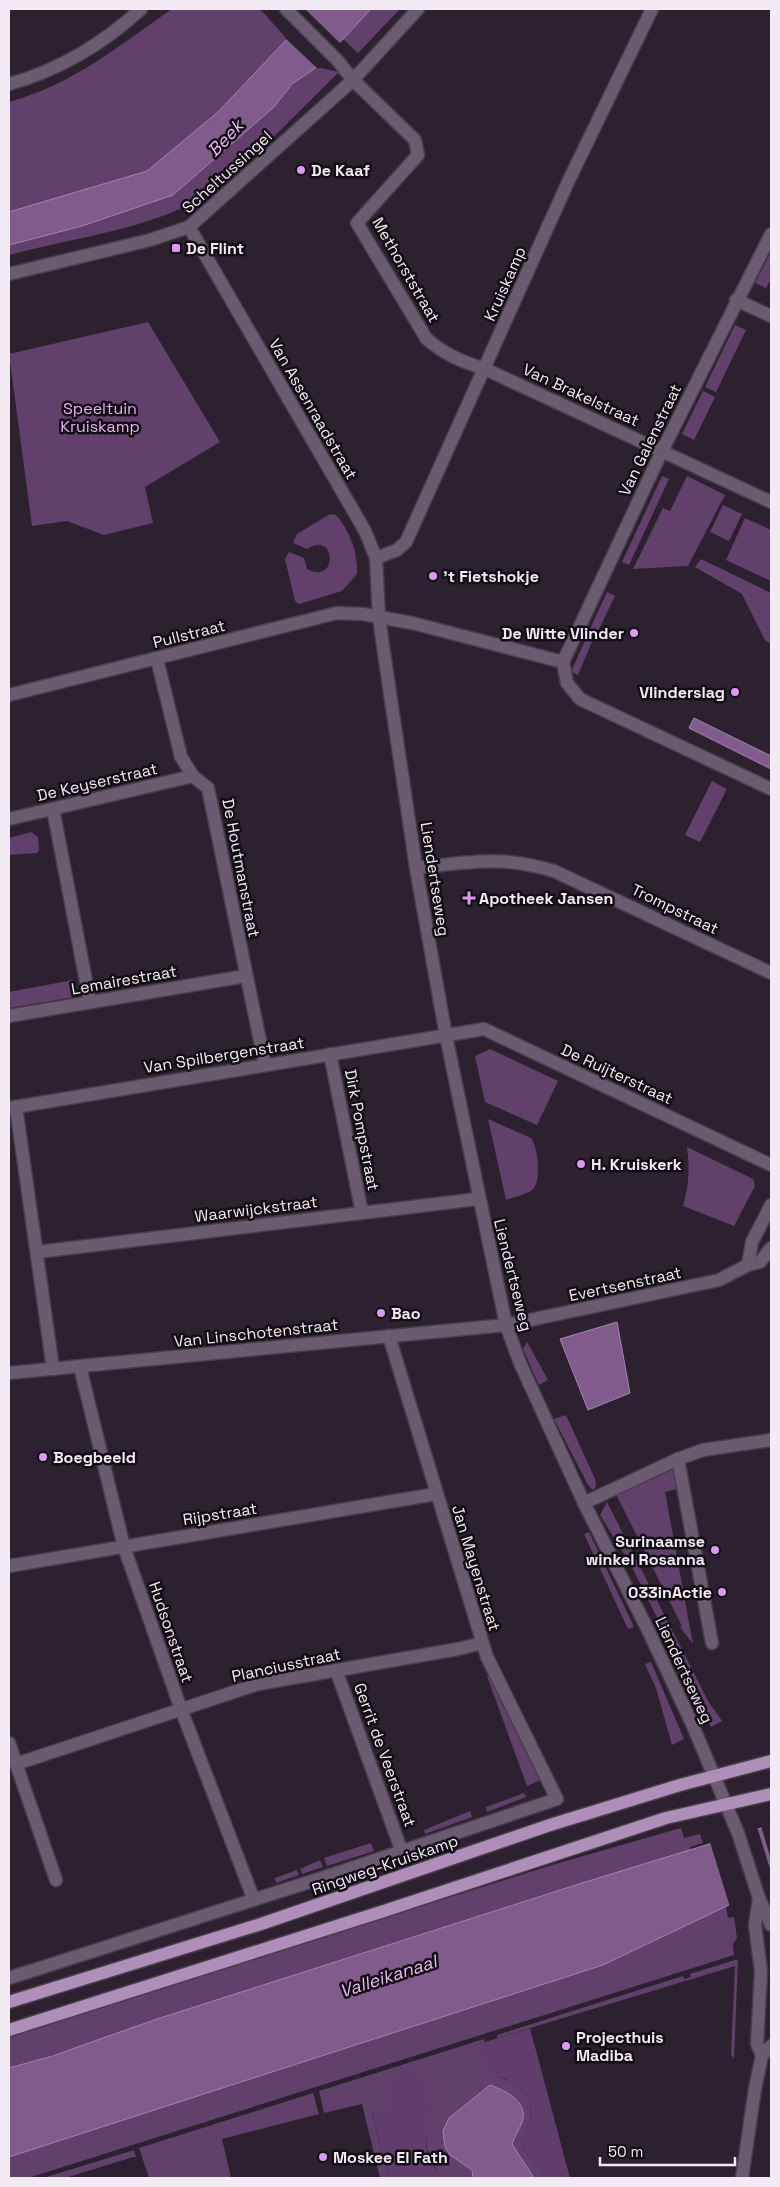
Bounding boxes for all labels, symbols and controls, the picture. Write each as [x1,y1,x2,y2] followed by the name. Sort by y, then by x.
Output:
[202,113,250,162] water label: Beek
[178,126,276,218] street label: Scheltussingel
[311,160,370,181] place label: De Kaaf
[295,164,307,176] marker: De Kaaf
[367,214,445,326] street label: Methorststraat
[186,238,244,259] place label: De Flint
[170,242,182,254] marker: De Flint
[479,243,531,325] street label: Kruiskamp
[264,335,362,483] street label: Van Assenraadstraat
[519,359,643,431] street label: Van Brakelstraat
[614,381,686,499] street label: Van Galenstraat
[60,398,140,437] park label: Speeltuin Kruiskamp
[443,566,539,587] place label: 't Fietshokje
[427,570,439,582] marker: 't Fietshokje
[151,615,227,653] street label: Pullstraat
[502,623,624,644] place label: De Witte Vlinder
[628,627,640,639] marker: De Witte Vlinder
[639,682,725,703] place label: Vlinderslag
[729,686,741,698] marker: Vlinderslag
[35,758,159,806] street label: De Keyserstraat
[217,797,265,939] street label: De Houtmanstraat
[416,820,454,938] street label: Liendertseweg
[628,879,722,939] street label: Trompstraat
[479,888,613,909] place label: Apotheek Jansen
[463,892,475,904] marker: Apotheek Jansen
[70,960,178,1000] street label: Lemairestraat
[142,1032,306,1078] street label: Van Spilbergenstraat
[558,1039,676,1109] street label: De Ruijterstraat
[340,1068,384,1192] street label: Dirk Pompstraat
[591,1154,682,1175] place label: H. Kruiskerk
[575,1158,587,1170] marker: H. Kruiskerk
[193,1191,319,1227] street label: Waarwijckstraat
[489,1217,537,1333] street label: Liendertseweg
[567,1262,683,1306] street label: Evertsenstraat
[391,1303,421,1324] place label: Bao
[375,1307,387,1319] marker: Bao
[173,1314,339,1352] street label: Van Linschotenstraat
[53,1447,136,1468] place label: Boegbeeld
[37,1451,49,1463] marker: Boegbeeld
[181,1498,259,1530] street label: Rijpstraat
[447,1502,505,1634] street label: Jan Mayenstraat
[586,1531,705,1570] place label: Surinaamse winkel Rosanna
[709,1544,721,1556] marker: Surinaamse winkel Rosanna
[144,1579,198,1685] street label: Hudsonstraat
[628,1582,712,1603] place label: 033inActie
[716,1586,728,1598] marker: 033inActie
[650,1613,718,1727] street label: Liendertseweg
[230,1643,342,1687] street label: Planciusstraat
[349,1680,421,1830] street label: Gerrit de Veerstraat
[309,1830,461,1900] street label: Ringweg-Kruiskamp
[337,1949,442,2002] water label: Valleikanaal
[576,2027,664,2066] place label: Projecthuis Madiba
[560,2040,572,2052] marker: Projecthuis Madiba
[600,2134,735,2166] scale bar
[608,2142,643,2161] text: 50 m
[333,2147,448,2168] place label: Moskee El Fath
[317,2151,329,2163] marker: Moskee El Fath

